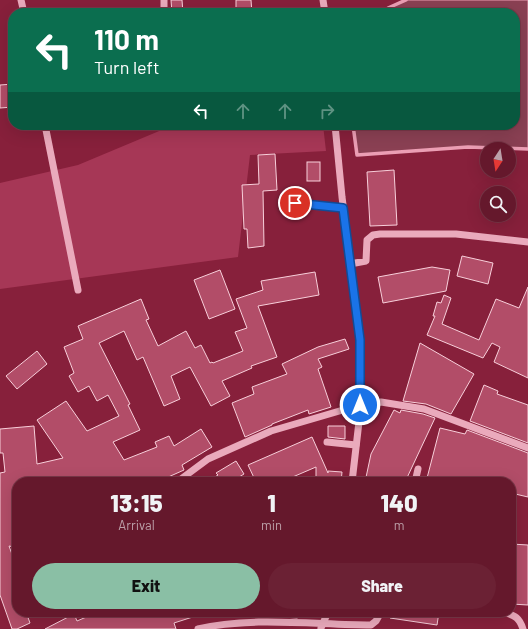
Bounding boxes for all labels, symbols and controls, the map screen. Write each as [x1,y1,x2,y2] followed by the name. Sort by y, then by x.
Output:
[94,22,159,56] text: 110 m
[28,24,80,76] icon: left
[94,56,160,78] text: Turn left
[190,100,212,122] icon: left
[232,100,254,122] icon: ahead
[274,100,296,122] icon: ahead
[316,100,338,122] icon: right
[480,142,516,178] north arrow
[480,142,516,222] map controls
[278,186,312,220] pin
[480,186,516,222] button: search
[284,192,306,214] icon: arrive
[339,384,381,426] position arrow
[110,488,163,517] text: 13:15
[267,488,276,517] text: 1
[380,488,418,517] text: 140
[118,517,155,533] text: Arrival
[261,517,282,533] text: min
[394,517,404,533] text: m
[32,563,260,609] button: Exit
[268,563,496,609] button: Share

